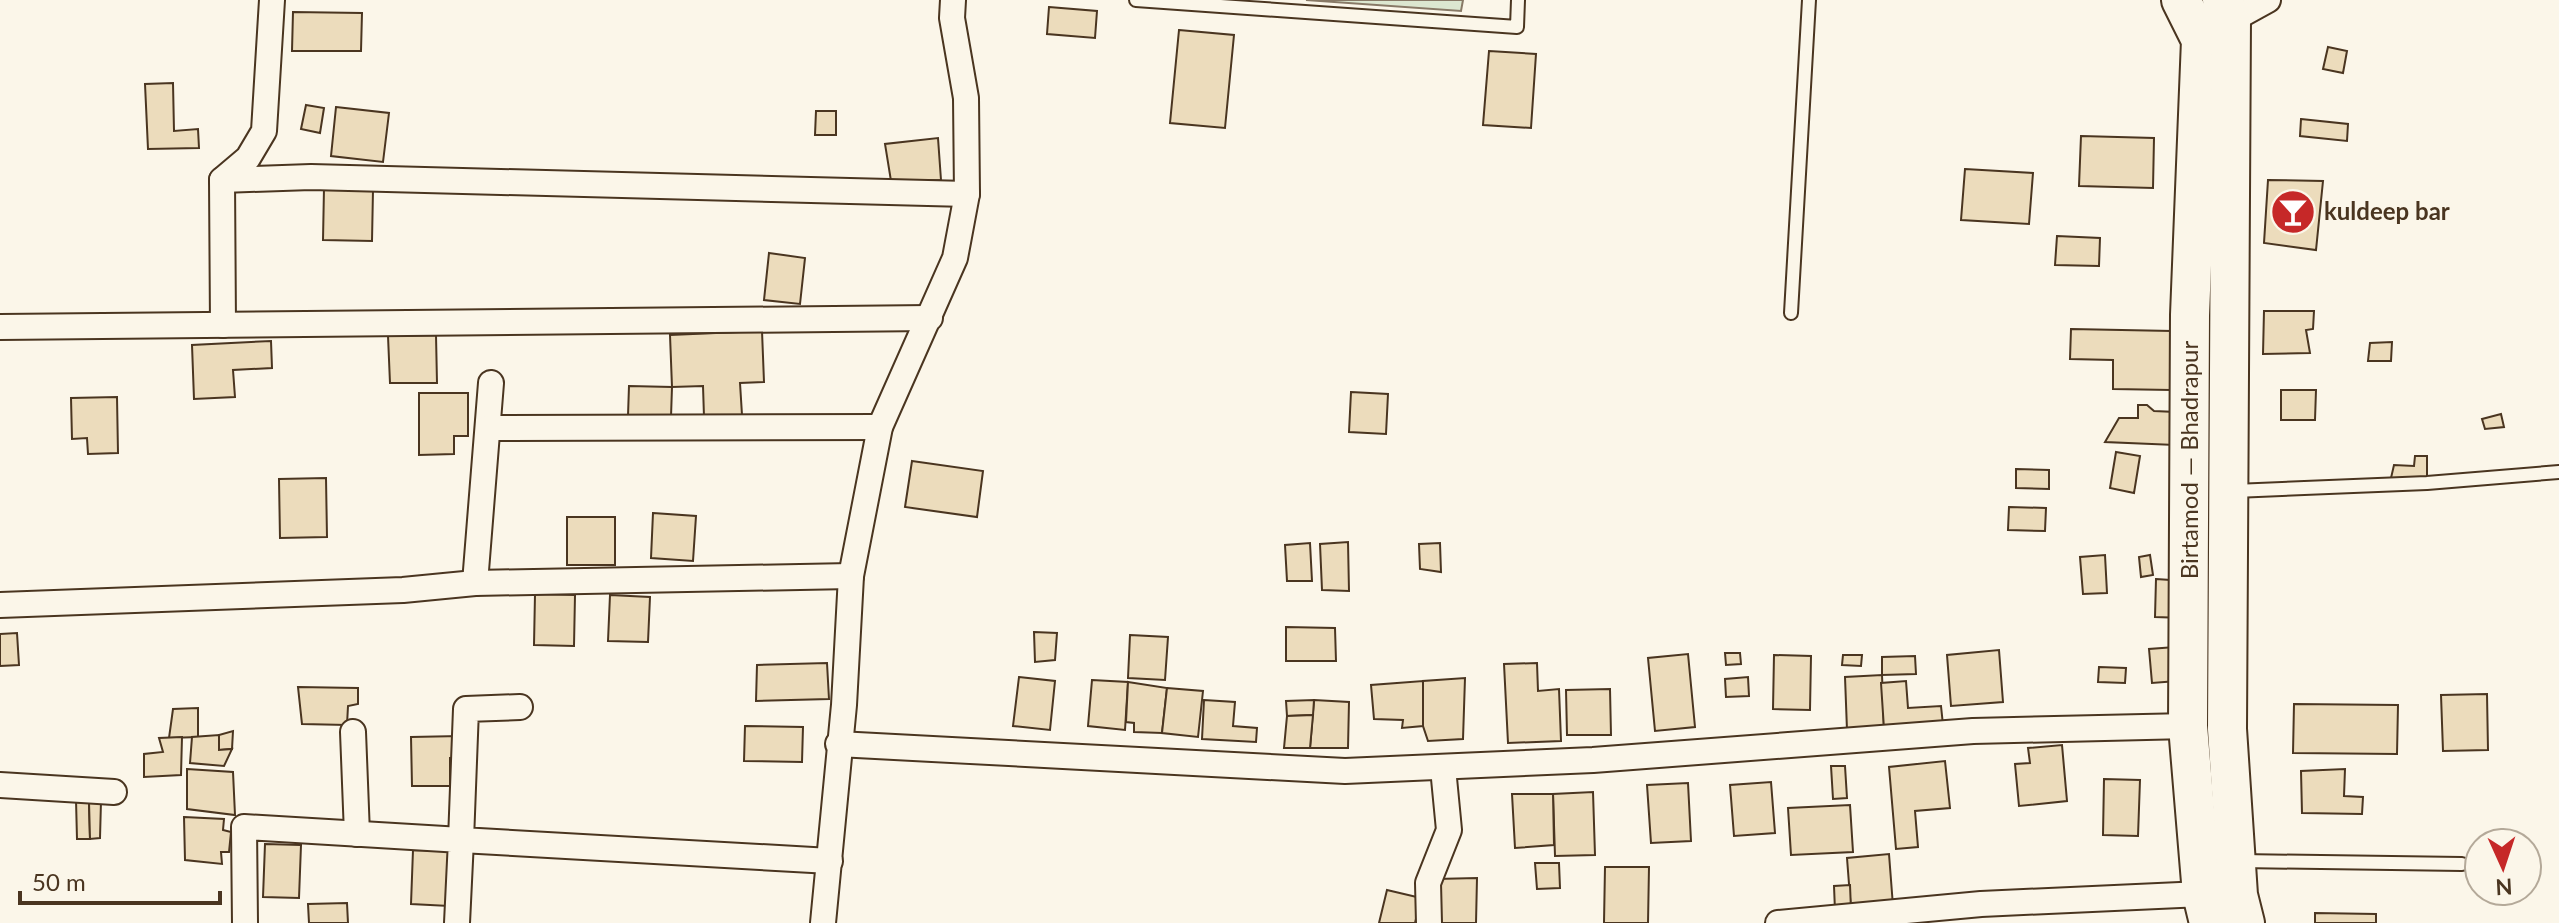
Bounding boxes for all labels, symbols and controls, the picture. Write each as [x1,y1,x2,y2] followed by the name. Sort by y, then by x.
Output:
[2269,188,2317,236] bar icon: kuldeep bar
[2324,196,2450,225] place label: kuldeep bar
[2174,340,2203,579] street label: Birtamod — Bhadrapur
[2463,827,2543,907] north arrow
[20,855,220,905] scale bar
[32,867,86,896] text: 50 m
[2495,874,2513,901] text: N

